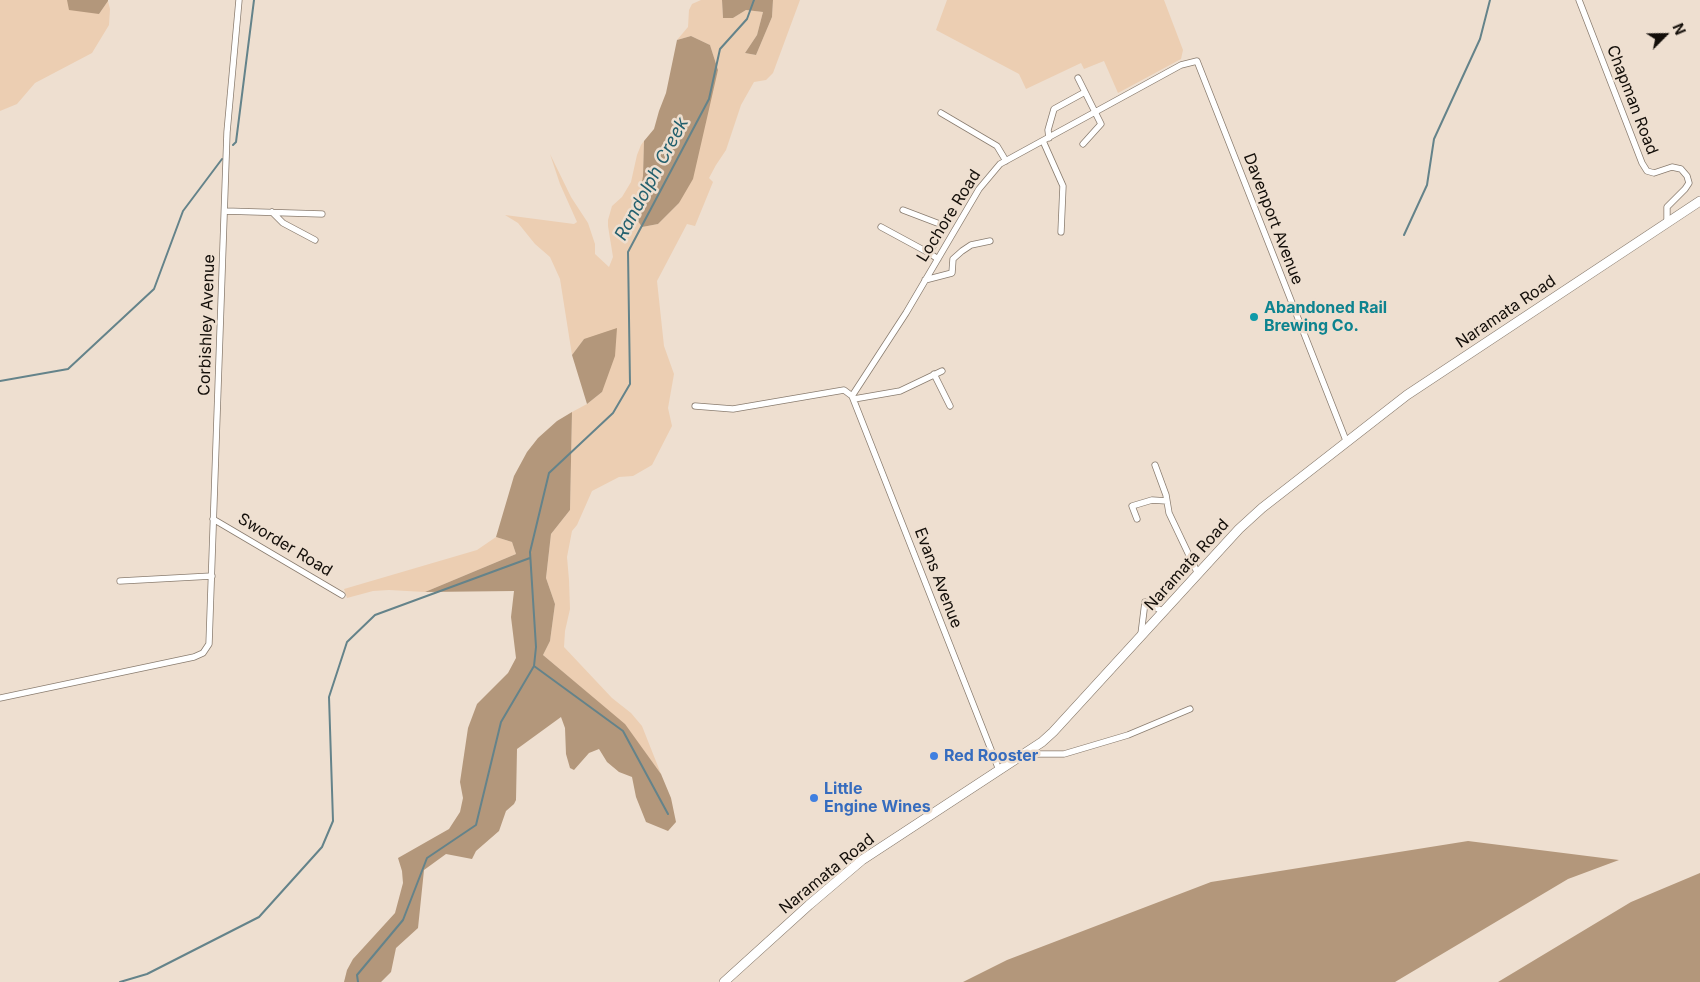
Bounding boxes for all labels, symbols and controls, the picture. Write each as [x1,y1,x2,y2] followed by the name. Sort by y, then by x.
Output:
[1640,10,1690,60] north arrow
[1669,21,1689,37] text: N
[1602,43,1662,157] street label: Chapman Road
[610,114,694,244] water label: Randolph Creek
[1239,151,1307,287] street label: Davenport Avenue
[913,166,985,266] street label: Lochore Road
[195,254,219,396] street label: Corbishley Avenue
[1452,271,1560,353] street label: Naramata Road
[1264,298,1387,336] place label: Abandoned Rail Brewing Co.
[1248,311,1260,323] marker: Abandoned Rail Brewing Co.
[234,509,336,581] street label: Sworder Road
[1141,515,1233,615] street label: Naramata Road
[910,525,966,631] street label: Evans Avenue
[944,746,1038,766] place label: Red Rooster
[928,750,940,762] marker: Red Rooster
[824,779,931,817] place label: Little Engine Wines
[808,792,820,804] marker: Little Engine Wines
[776,830,878,918] street label: Naramata Road

